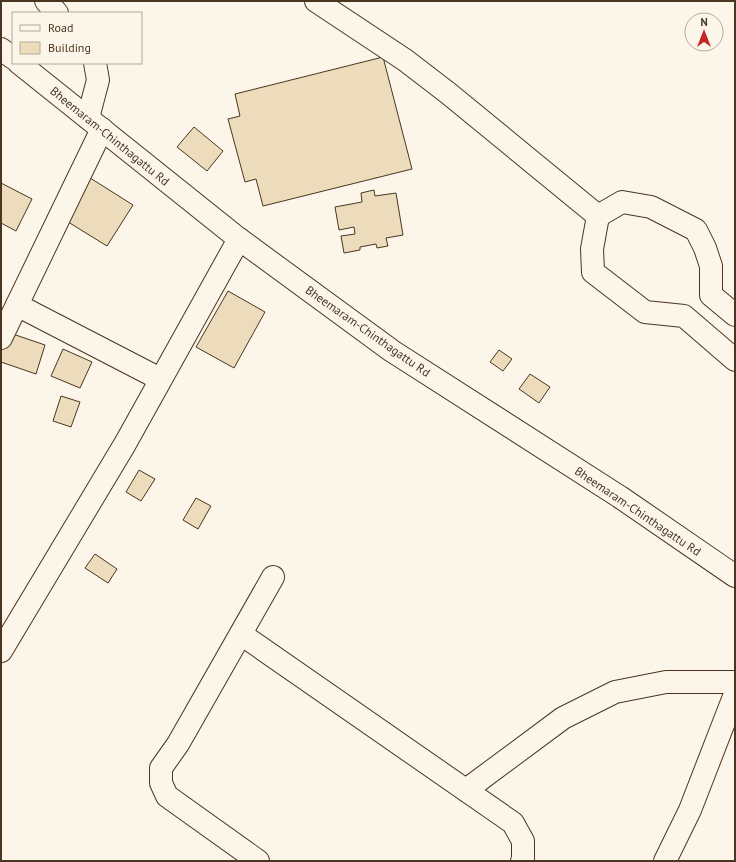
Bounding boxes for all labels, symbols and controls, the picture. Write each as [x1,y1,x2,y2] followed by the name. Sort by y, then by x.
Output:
[12,12,142,64] legend
[684,12,724,52] north arrow
[700,15,708,29] text: N
[48,20,73,35] text: Road
[48,40,91,55] text: Building
[47,83,173,189] street label: Bheemaram-Chinthagattu Rd
[303,282,433,380] street label: Bheemaram-Chinthagattu Rd
[572,463,704,559] street label: Bheemaram-Chinthagattu Rd

